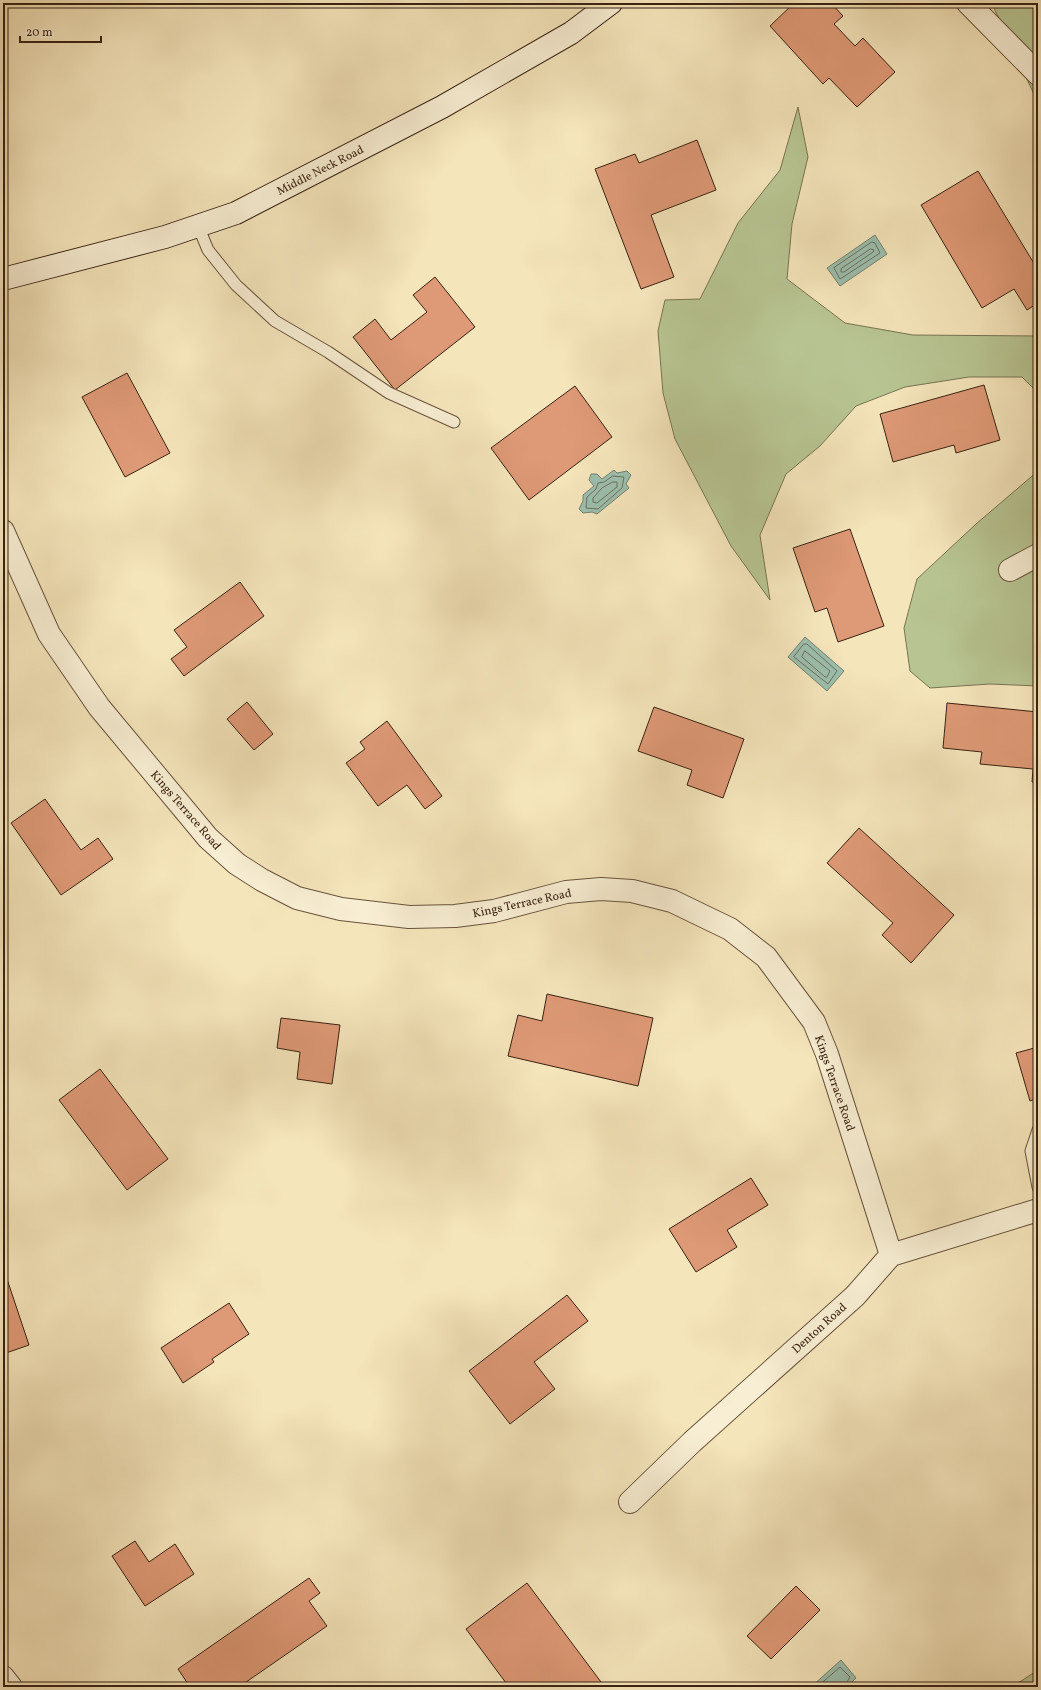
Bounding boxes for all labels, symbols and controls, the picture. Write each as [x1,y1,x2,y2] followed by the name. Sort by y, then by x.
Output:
[20,18,101,44] scale bar
[26,25,53,41] text: 20 m
[274,142,367,200] street label: Middle Neck Road
[146,767,224,854] street label: Kings Terrace Road
[471,886,573,922] street label: Kings Terrace Road
[810,1033,858,1134] street label: Kings Terrace Road
[789,1300,851,1358] street label: Denton Road

